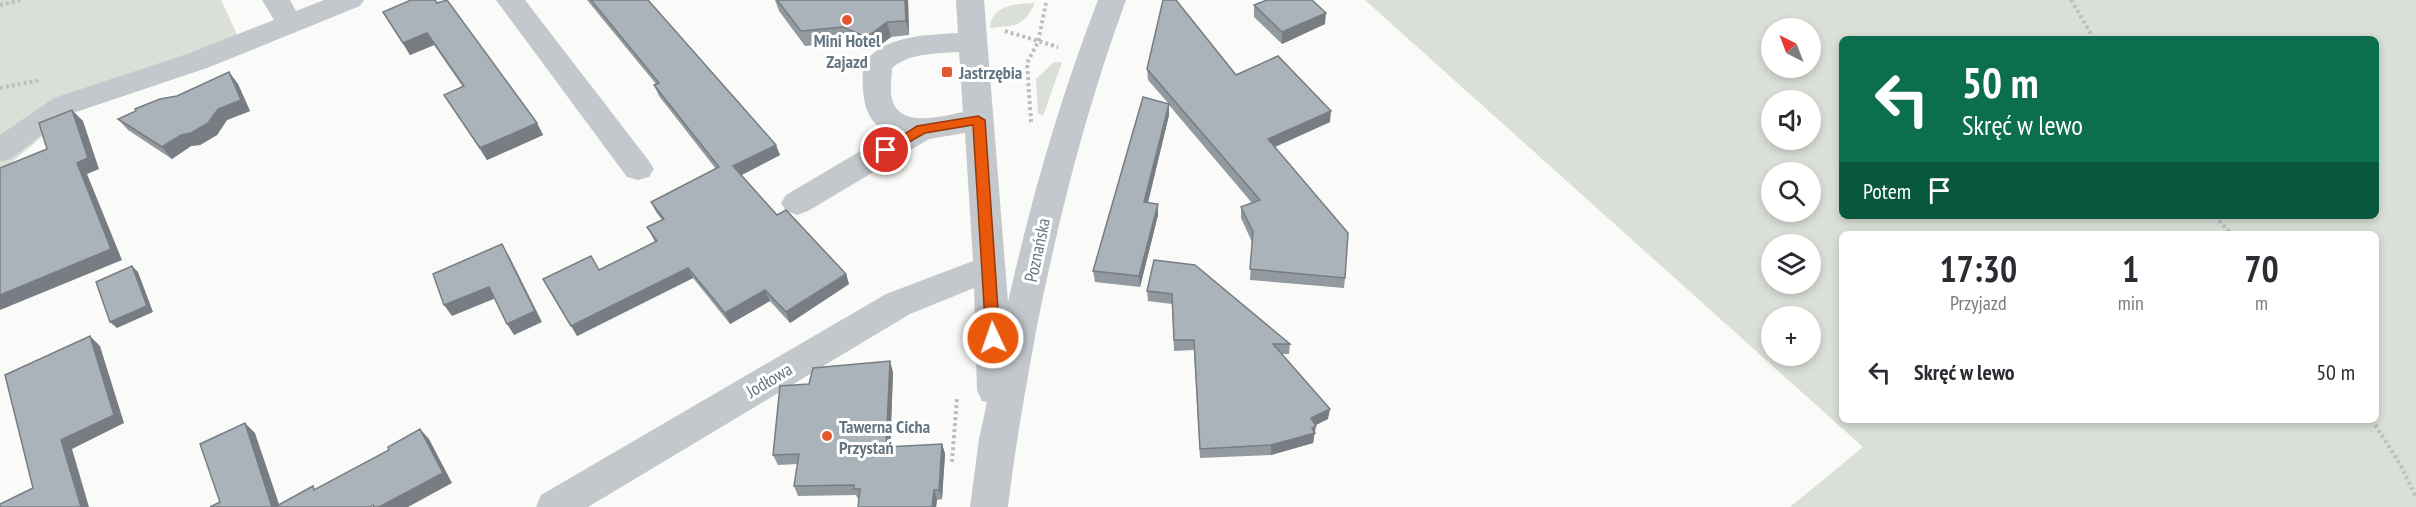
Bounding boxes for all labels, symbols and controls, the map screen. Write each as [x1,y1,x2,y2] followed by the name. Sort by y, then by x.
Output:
[840,13,854,27] marker: Mini Hotel Zajazd
[1761,18,1821,78] north arrow
[1761,18,1821,366] map controls
[814,29,881,73] place label: Mini Hotel Zajazd
[1962,55,2039,110] text: 50 m
[1863,60,1941,138] icon: left
[958,61,1022,84] place label: Jastrzębia
[940,65,954,79] marker: Jastrzębia
[1761,90,1821,150] button: sound
[1962,108,2083,142] text: Skręć w lewo
[860,124,911,175] pin
[869,133,902,166] icon: arrive
[1761,162,1821,222] button: search
[1923,174,1956,207] icon: arrive
[1863,177,1911,205] text: Potem
[1019,216,1055,284] street label: Poznańska
[1761,234,1821,294] button: layers
[1939,245,2017,292] text: 17:30
[2122,245,2139,292] text: 1
[2244,245,2279,292] text: 70
[1950,290,2007,316] text: Przyjazd
[2118,290,2144,316] text: min
[2255,290,2268,316] text: m
[961,306,1025,370] position arrow
[1761,306,1821,366] button: +
[1863,356,1896,389] icon: left
[741,357,796,403] street label: Jodłowa
[1914,358,2015,386] text: Skręć w lewo
[2316,358,2355,386] text: 50 m
[839,415,930,459] place label: Tawerna Cicha Przystań
[820,429,834,443] marker: Tawerna Cicha Przystań

